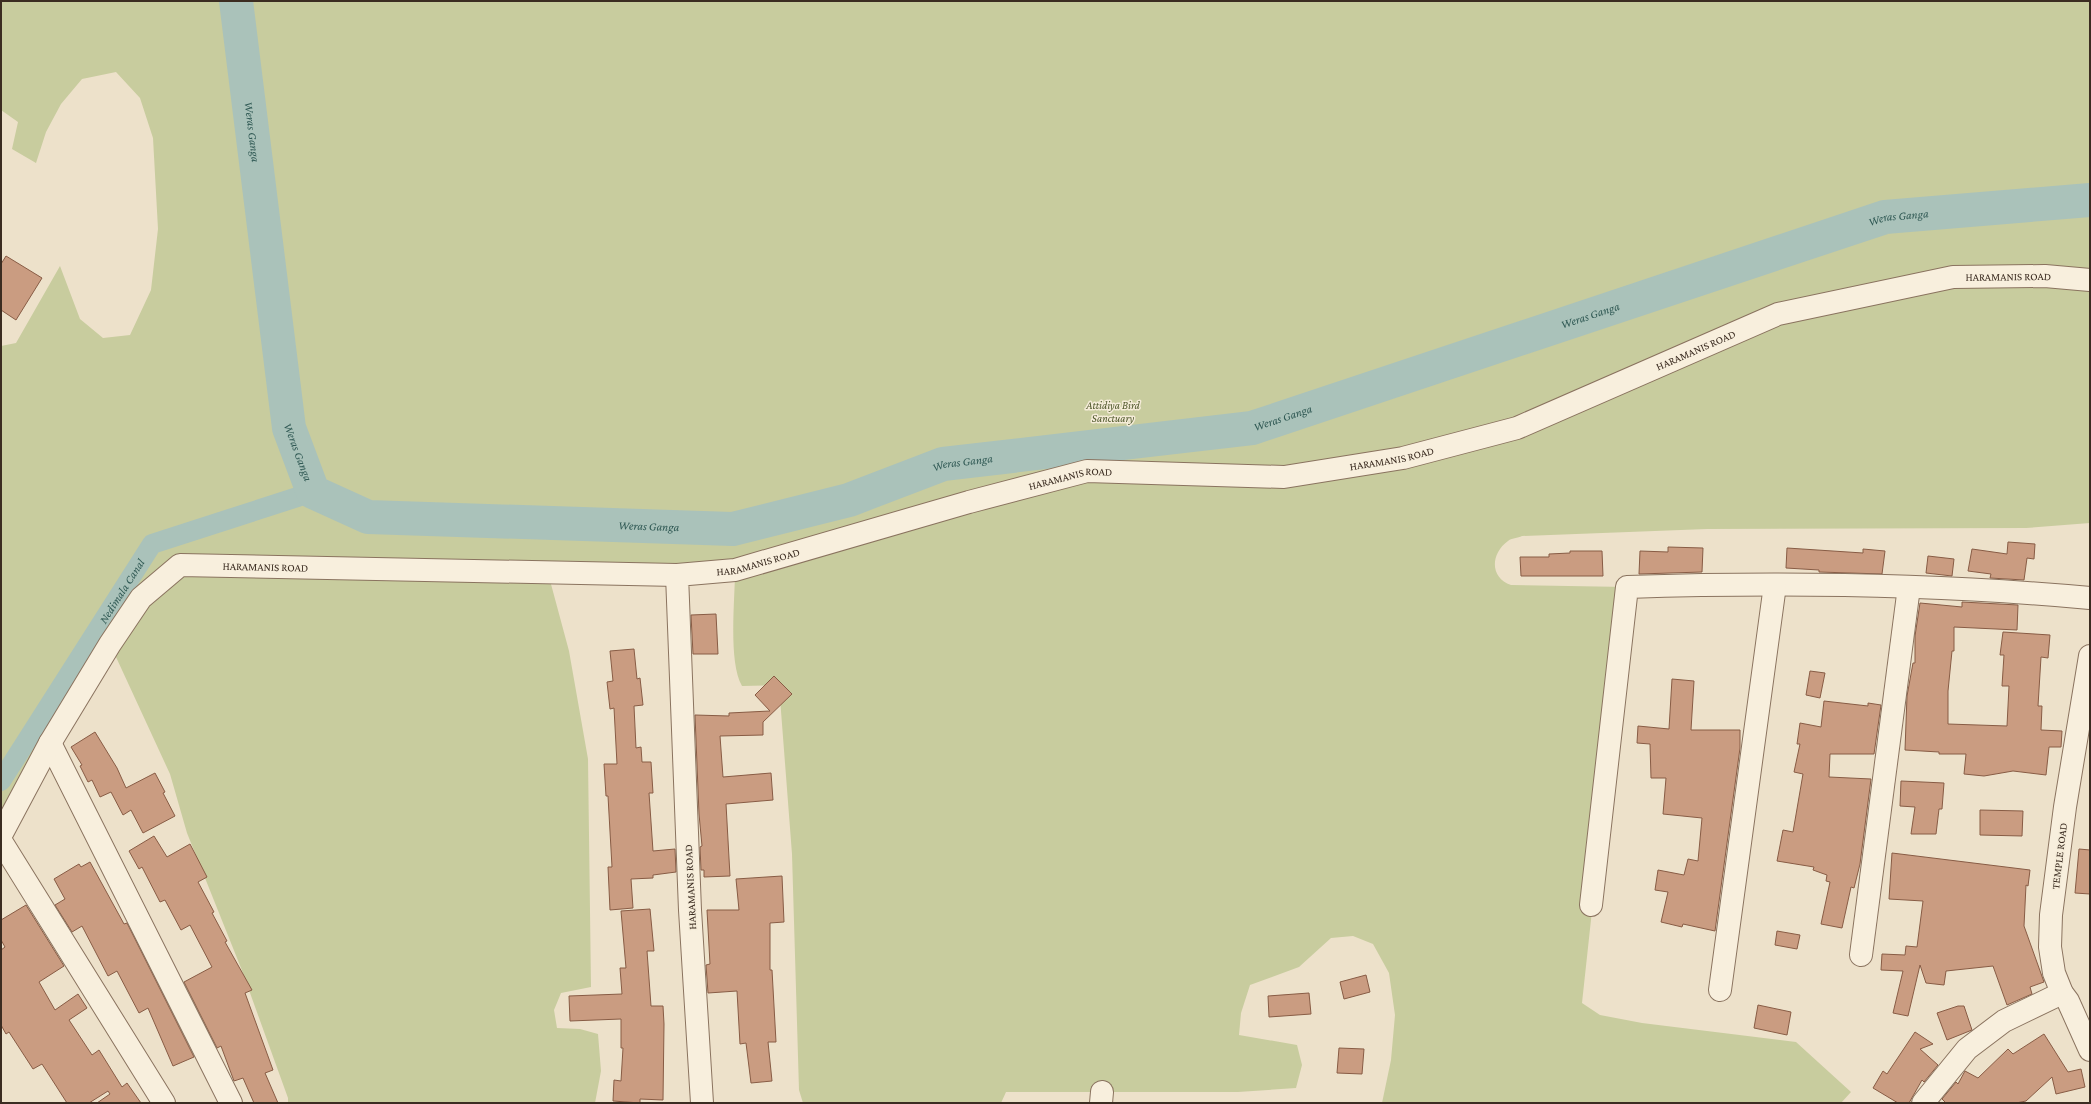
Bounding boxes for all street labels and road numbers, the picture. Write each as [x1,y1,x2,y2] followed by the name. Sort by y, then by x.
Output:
[1965,270,2052,283] street label: HARAMANIS ROAD
[1654,327,1737,373] street label: HARAMANIS ROAD
[1349,444,1435,472] street label: HARAMANIS ROAD
[1027,465,1112,492] street label: HARAMANIS ROAD
[716,546,801,578] street label: HARAMANIS ROAD
[222,560,308,574] street label: HARAMANIS ROAD
[2049,822,2069,890] street label: TEMPLE ROAD
[682,844,698,930] street label: HARAMANIS ROAD

